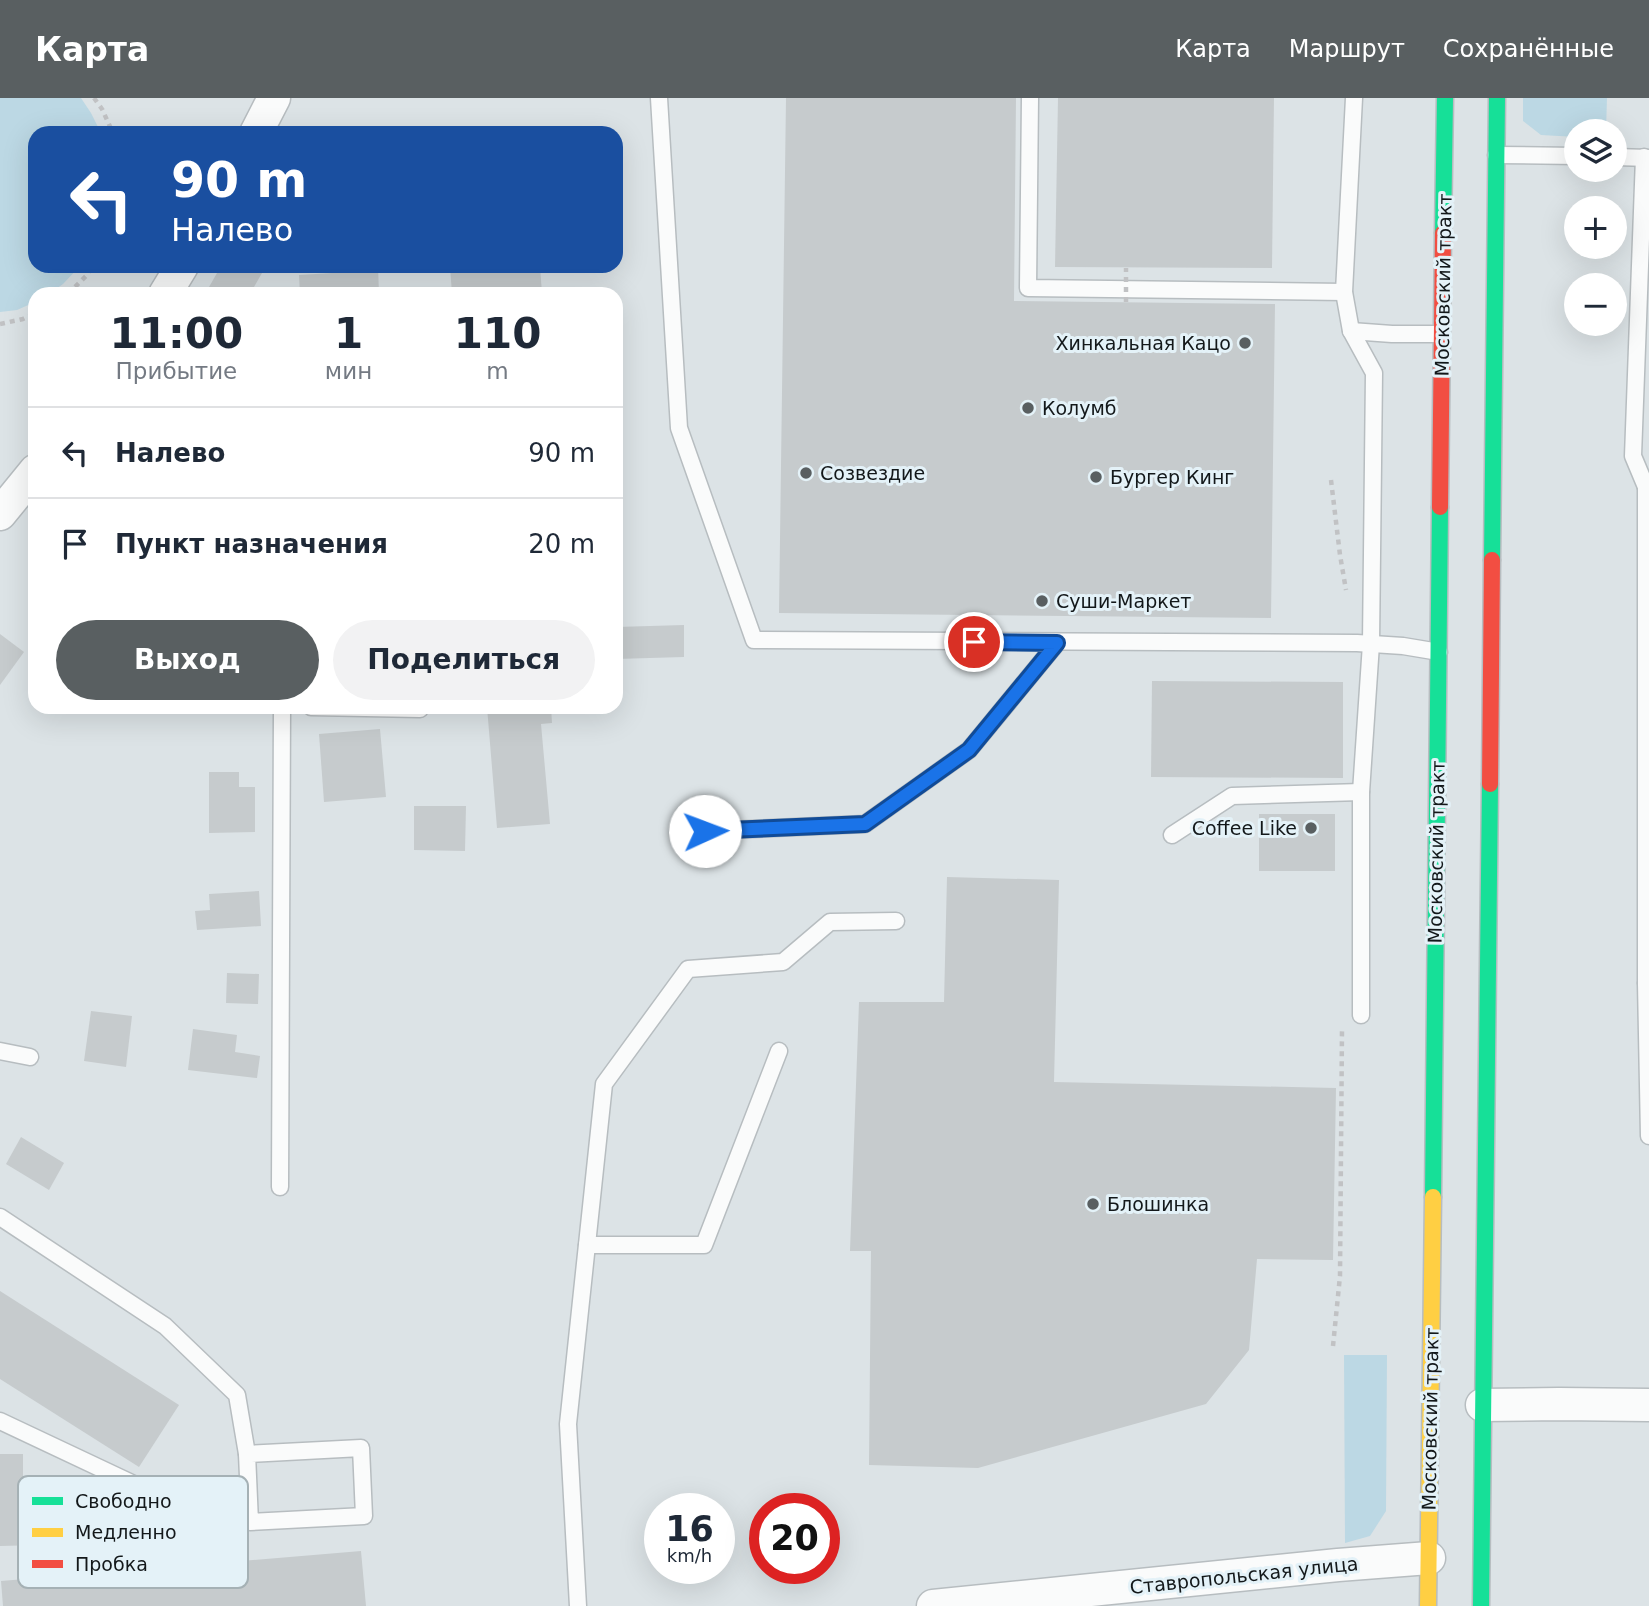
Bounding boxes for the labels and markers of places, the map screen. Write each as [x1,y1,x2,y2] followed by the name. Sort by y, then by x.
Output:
[1056,332,1231,354] place label: Хинкальная Кацо
[1237,335,1253,351] marker: Хинкальная Кацо
[1042,397,1117,419] place label: Колумб
[1020,400,1036,416] marker: Колумб
[820,462,925,484] place label: Созвездие
[798,465,814,481] marker: Созвездие
[1110,466,1234,488] place label: Бургер Кинг
[1088,469,1104,485] marker: Бургер Кинг
[1056,590,1191,612] place label: Суши-Маркет
[1034,593,1050,609] marker: Суши-Маркет
[944,612,1004,672] pin
[1192,817,1297,839] place label: Coffee Like
[1303,820,1319,836] marker: Coffee Like
[1107,1193,1209,1215] place label: Блошинка
[1085,1196,1101,1212] marker: Блошинка

